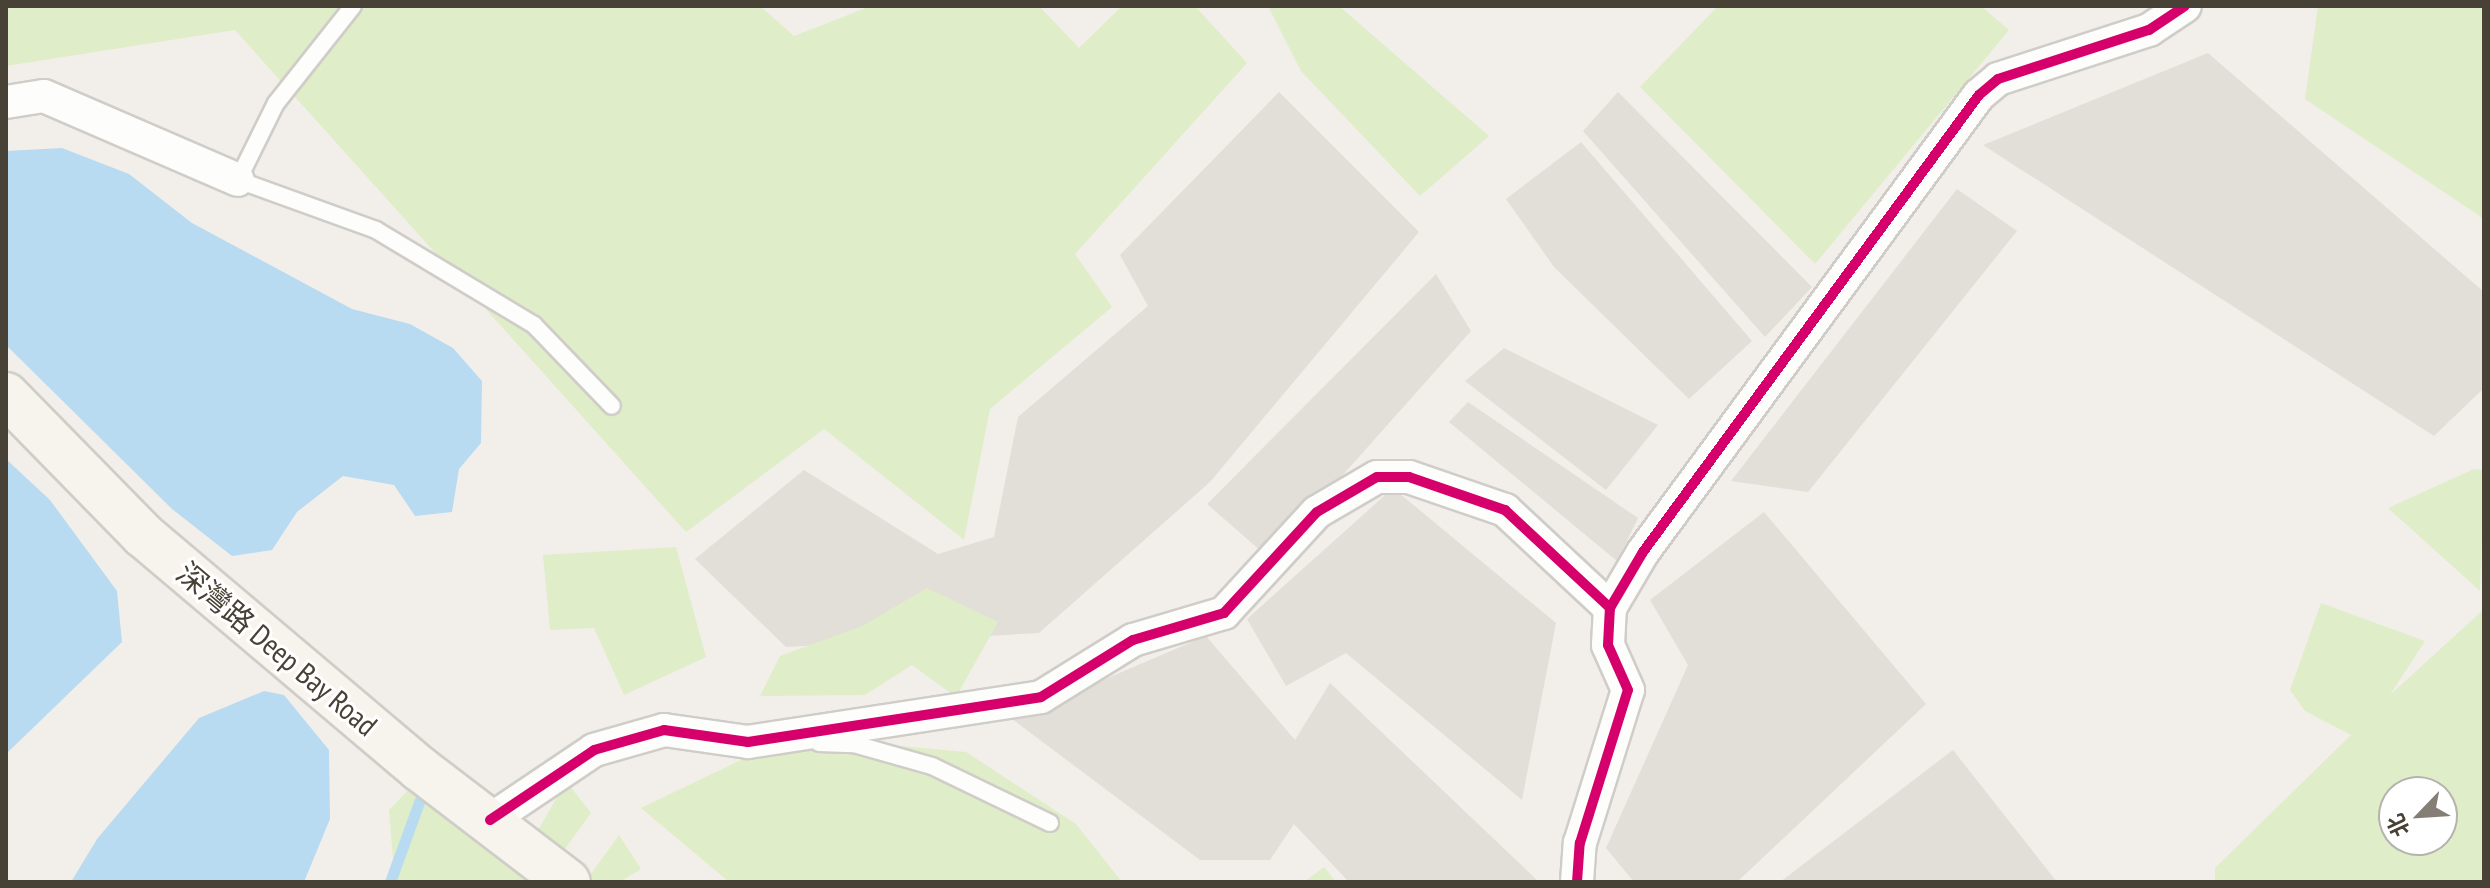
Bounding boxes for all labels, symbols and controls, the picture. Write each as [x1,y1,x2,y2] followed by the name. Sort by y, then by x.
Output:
[169,555,385,743] street label: 深灣路 Deep Bay Road
[2378,776,2458,856] north arrow
[2381,809,2415,841] text: 北

